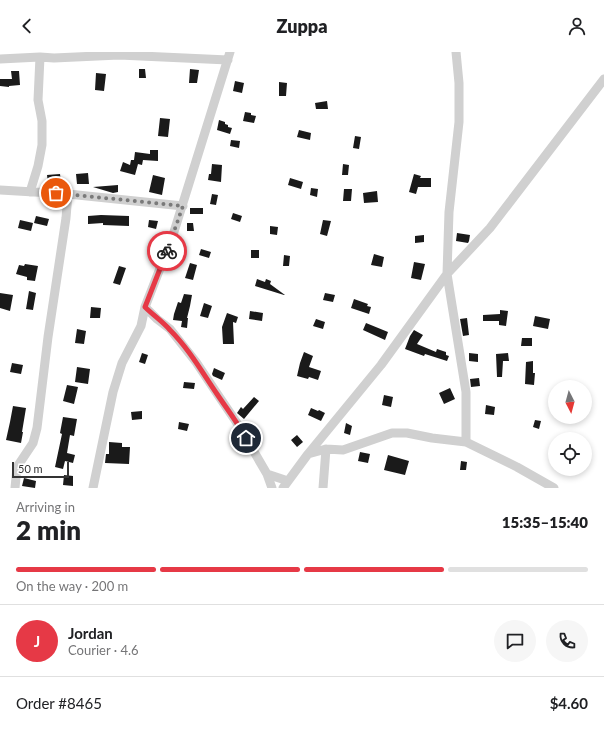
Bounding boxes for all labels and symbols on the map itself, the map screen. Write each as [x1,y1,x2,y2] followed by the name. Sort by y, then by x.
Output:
[39,176,73,210] pin
[147,231,187,271] courier
[548,380,592,424] north arrow
[229,421,263,455] pin
[12,460,69,479] scale bar

